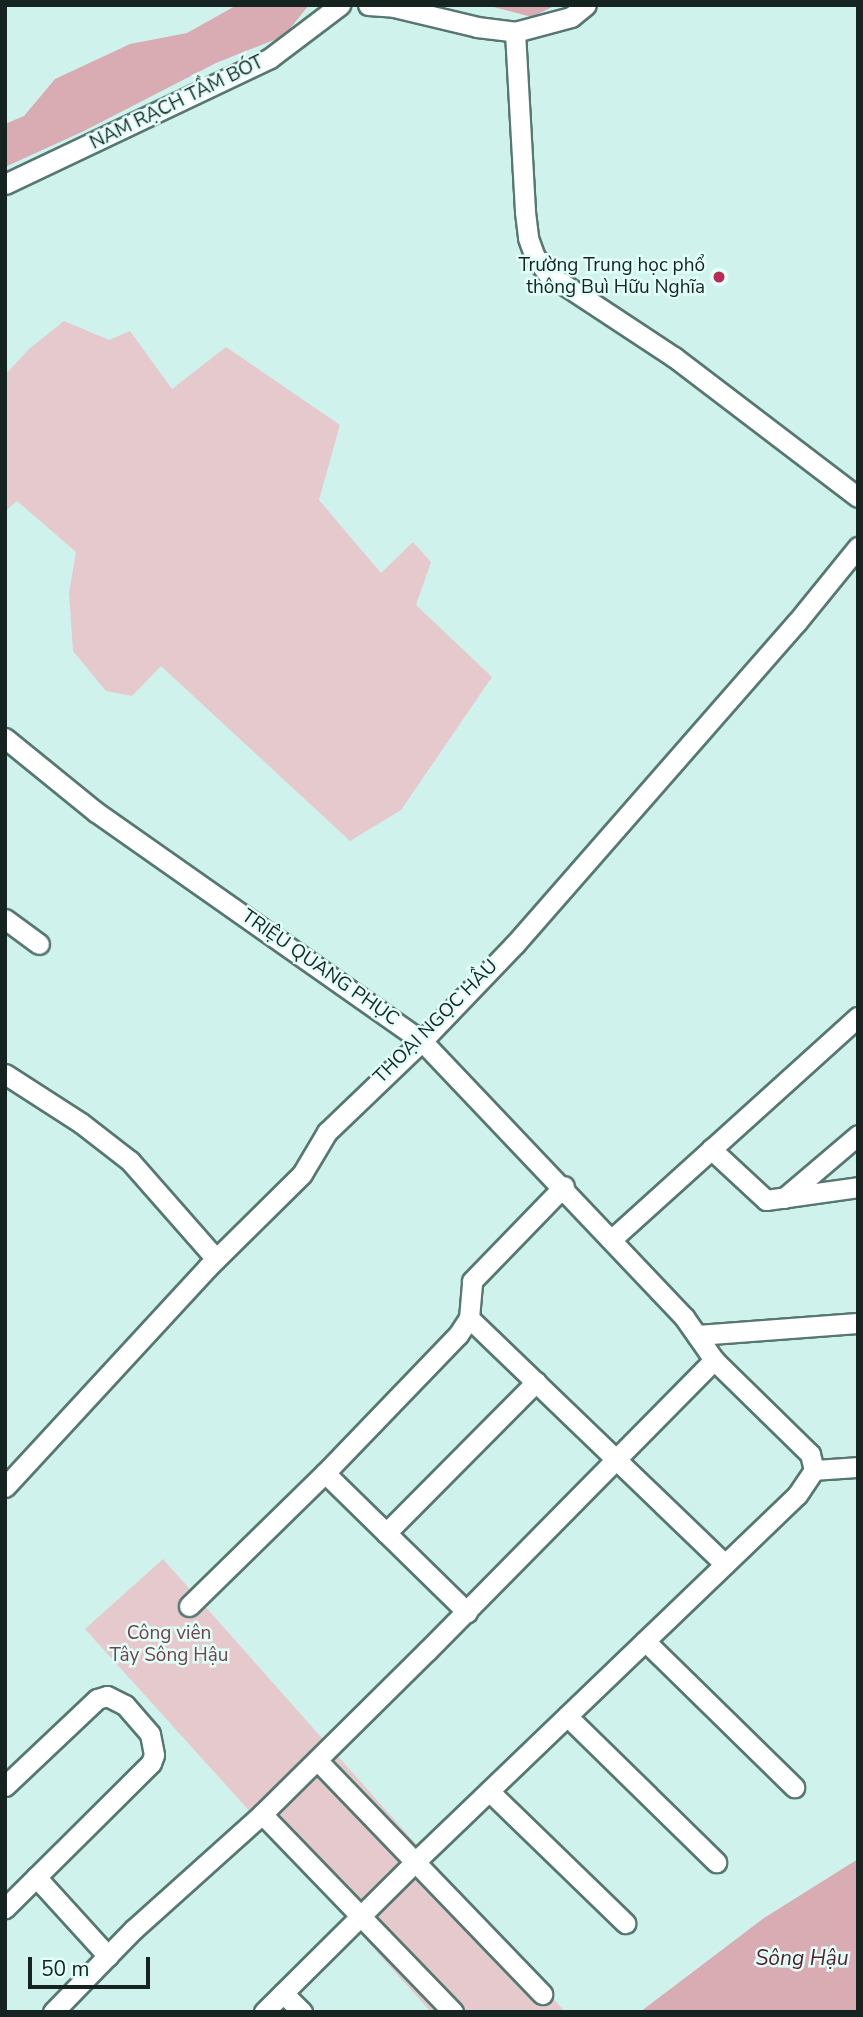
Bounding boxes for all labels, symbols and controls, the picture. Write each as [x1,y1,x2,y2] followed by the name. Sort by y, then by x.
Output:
[86,51,268,155] street label: NAM RẠCH TẦM BÓT
[518,255,705,299] place label: Trường Trung học phổ thông Buì Hữu Nghĩa
[711,269,727,285] marker: Trường Trung học phổ thông Buì Hữu Nghĩa
[237,905,403,1031] street label: TRIỆU QUANG PHỤC
[369,955,503,1089] street label: THOẠI NGỌC HẦU
[110,1623,228,1667] park label: Công viên Tây Sông Hậu
[32,1944,154,1988] scale bar
[755,1945,849,1971] water label: Sông Hậu
[41,1955,90,1983] text: 50 m

